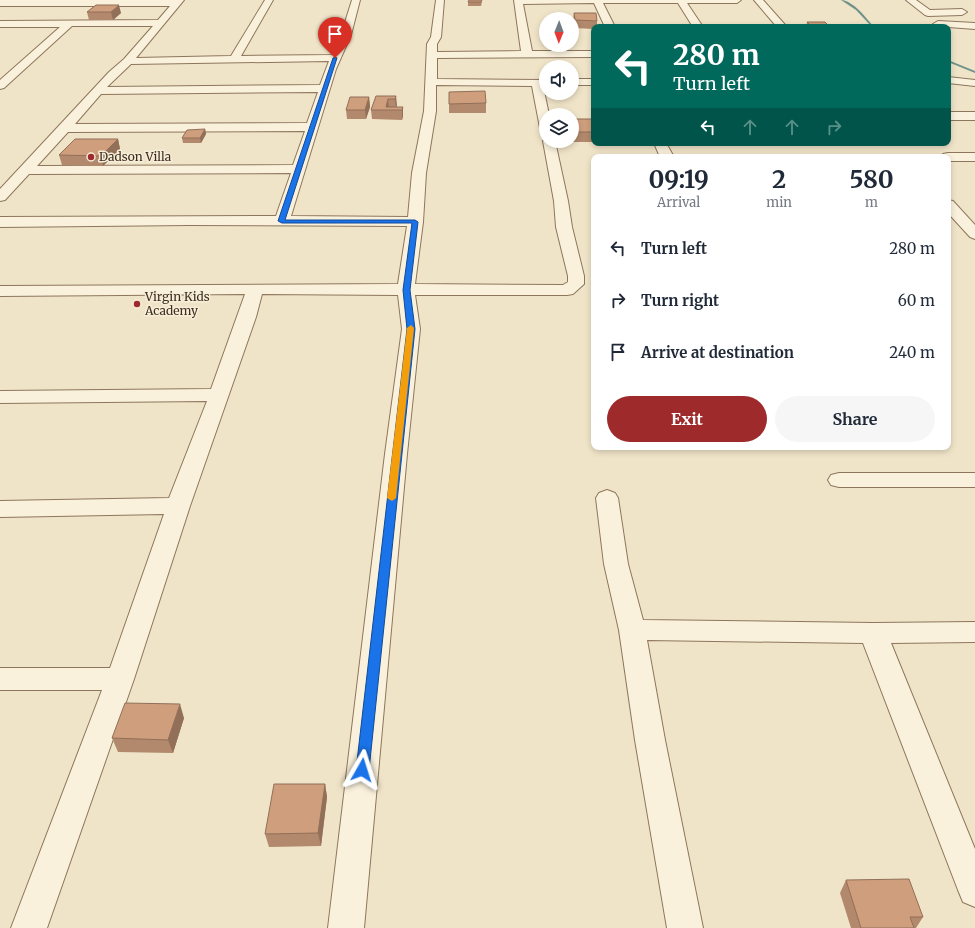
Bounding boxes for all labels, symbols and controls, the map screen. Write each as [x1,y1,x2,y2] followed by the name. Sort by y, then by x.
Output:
[539,12,579,52] north arrow
[539,12,579,148] map controls
[318,17,352,58] pin
[324,23,346,45] icon: arrive
[673,37,760,73] text: 280 m
[607,40,659,92] icon: left
[539,60,579,100] button: sound
[673,72,750,95] text: Turn left
[539,108,579,148] button: layers
[697,116,719,138] icon: left
[739,116,761,138] icon: ahead
[781,116,803,138] icon: ahead
[823,116,845,138] icon: right
[99,149,172,164] place label: Dadson Villa
[86,152,96,162] marker: Dadson Villa
[648,164,709,195] text: 09:19
[772,164,786,195] text: 2
[849,164,894,195] text: 580
[657,194,700,211] text: Arrival
[766,194,792,211] text: min
[865,194,878,211] text: m
[607,237,629,259] icon: left
[641,239,707,258] text: Turn left
[889,239,935,258] text: 280 m
[144,289,210,318] place label: Virgin Kids Academy
[607,289,629,311] icon: right
[641,291,719,310] text: Turn right
[898,291,935,310] text: 60 m
[132,299,142,309] marker: Virgin Kids Academy
[607,341,629,363] icon: arrive
[641,343,794,362] text: Arrive at destination
[889,343,935,362] text: 240 m
[607,396,767,442] button: Exit
[775,396,935,442] button: Share
[341,749,383,791] position arrow

